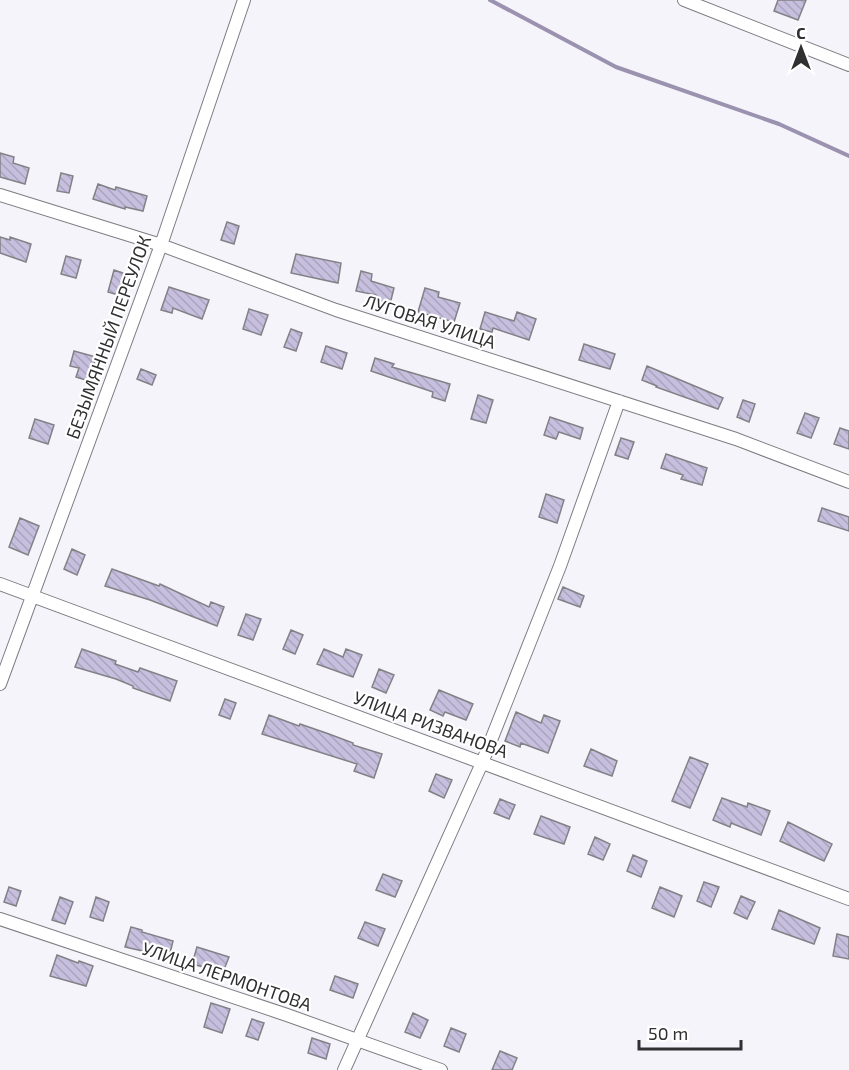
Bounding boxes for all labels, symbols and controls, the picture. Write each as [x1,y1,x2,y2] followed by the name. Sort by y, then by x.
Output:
[771,18,831,78] north arrow
[796,23,806,42] text: С
[61,232,155,442] street label: БЕЗЫМЯННЫЙ ПЕРЕУЛОК
[361,289,500,353] street label: ЛУГОВАЯ УЛИЦА
[351,686,512,762] street label: УЛИЦА РИЗВАНОВА
[139,937,315,1016] street label: УЛИЦА ЛЕРМОНТОВА
[639,1013,741,1051] scale bar
[648,1022,688,1044] text: 50 m

